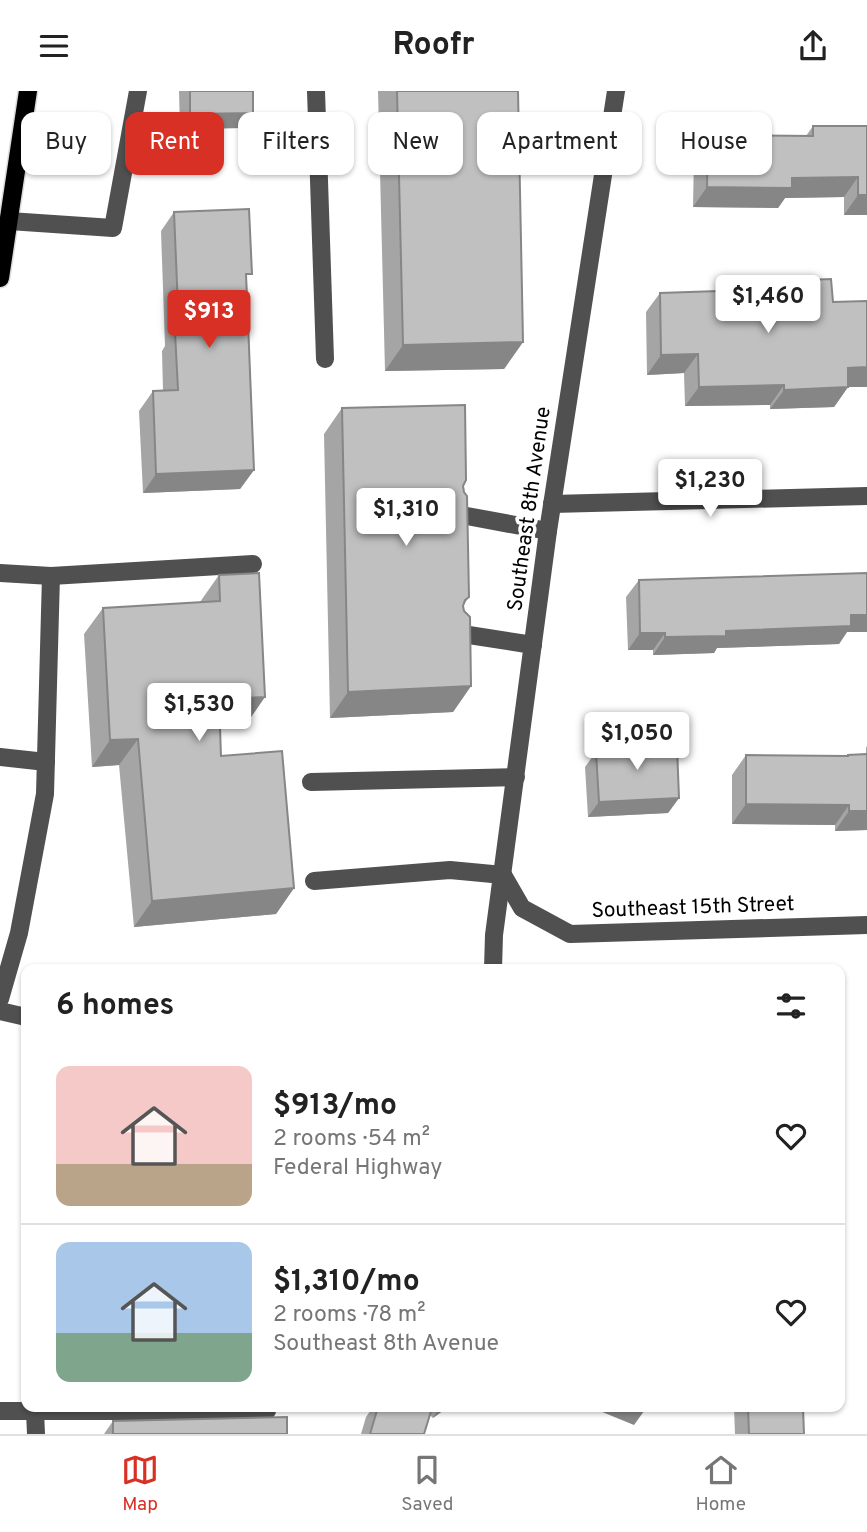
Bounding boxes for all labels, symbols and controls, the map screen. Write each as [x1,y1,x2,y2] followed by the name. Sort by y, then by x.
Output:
[392,26,475,66] text: Roofr
[35,27,73,65] icon: menu
[794,27,832,65] icon: share
[21,112,111,175] chip: Buy
[125,112,224,175] chip: Rent
[238,112,354,175] chip: Filters
[368,112,463,175] chip: New
[477,112,642,175] chip: Apartment
[656,112,772,175] chip: House
[711,275,825,335] pin: $1,460
[731,283,805,312] text: $1,460
[168,291,250,350] pin: $913
[183,298,235,327] text: $913
[502,405,558,613] street label: Southeast 8th Avenue
[653,459,767,519] pin: $1,230
[674,467,746,496] text: $1,230
[349,489,463,548] pin: $1,310
[372,496,440,525] text: $1,310
[142,683,256,743] pin: $1,530
[163,691,235,720] text: $1,530
[580,713,694,772] pin: $1,050
[600,720,674,749] text: $1,050
[591,891,795,925] street label: Southeast 15th Street
[772,987,810,1025] icon: filters
[56,988,174,1025] text: 6 homes
[273,1088,397,1125] text: $913/mo
[112,1094,196,1178] icon: home
[772,1117,810,1155] icon: heart
[273,1125,430,1154] text: 2 rooms · 54 m²
[273,1154,442,1183] text: Federal Highway
[273,1264,420,1301] text: $1,310/mo
[112,1270,196,1354] icon: home
[772,1293,810,1331] icon: heart
[273,1301,426,1330] text: 2 rooms · 78 m²
[273,1330,499,1359] text: Southeast 8th Avenue
[121,1451,159,1517] tab: Map
[401,1451,453,1517] tab: Saved
[695,1451,746,1517] tab: Home

